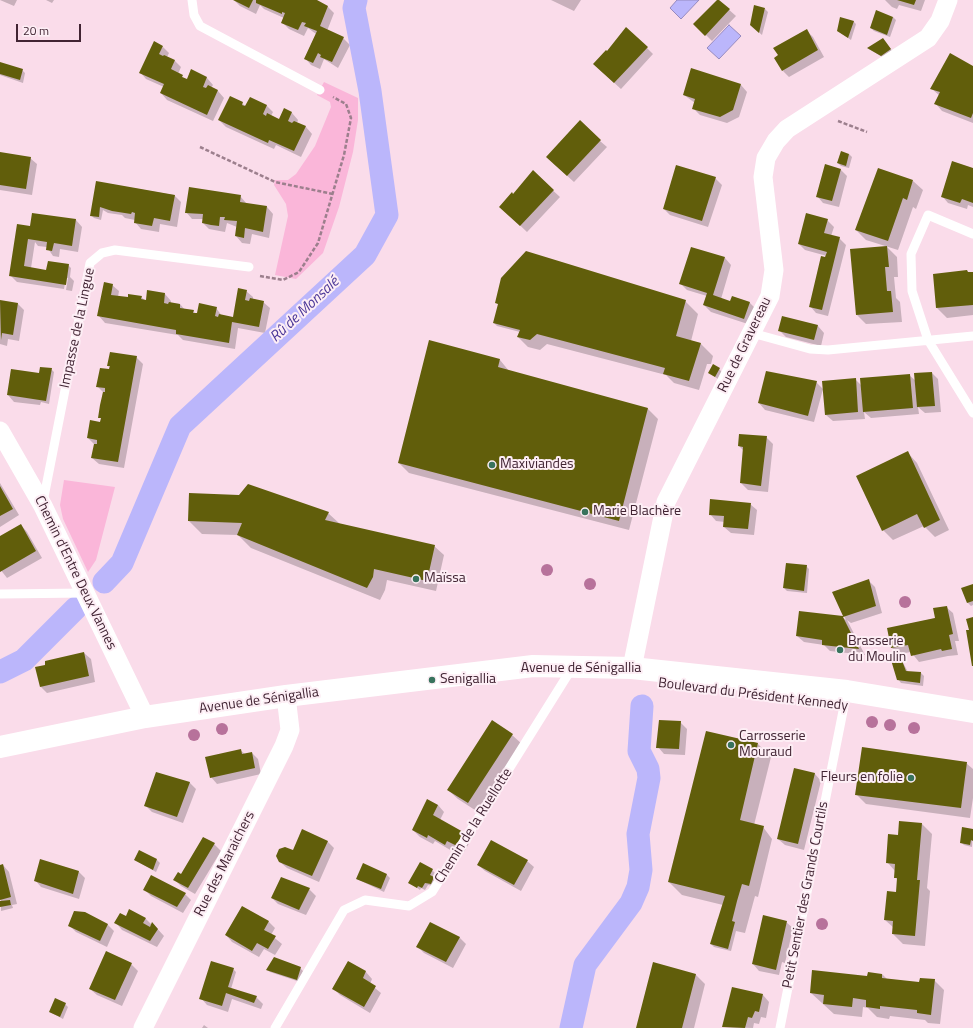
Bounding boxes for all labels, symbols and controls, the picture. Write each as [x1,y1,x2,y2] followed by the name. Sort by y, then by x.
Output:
[18,16,83,42] scale bar
[23,21,49,40] text: 20 m
[57,266,99,390] street label: Impasse de la Lingue
[267,274,343,346] water label: Rû de Monsalé
[715,295,775,395] street label: Rue de Gravereau
[500,457,573,473] place label: Maxiviandes
[487,460,497,470] marker: Maxiviandes
[30,493,120,653] street label: Chemin d'Entre Deux Vannes
[593,504,681,520] place label: Marie Blachère
[580,507,590,517] marker: Marie Blachère
[424,571,466,587] place label: Maïssa
[411,574,421,584] marker: Maïssa
[848,634,906,666] place label: Brasserie du Moulin
[835,645,845,655] marker: Brasserie du Moulin
[521,661,641,677] street label: Avenue de Sénigallia
[440,672,496,688] place label: Senigallia
[427,675,437,685] marker: Senigallia
[657,675,849,715] street label: Boulevard du Président Kennedy
[198,684,320,718] street label: Avenue de Sénigallia
[739,729,806,762] place label: Carrosserie Mouraud
[726,740,736,750] marker: Carrosserie Mouraud
[432,765,516,887] street label: Chemin de la Ruellotte
[821,770,903,786] place label: Fleurs en folie
[906,773,916,783] marker: Fleurs en folie
[780,800,832,990] street label: Petit Sentier des Grands Courtils
[191,809,259,919] street label: Rue des Maraichers

